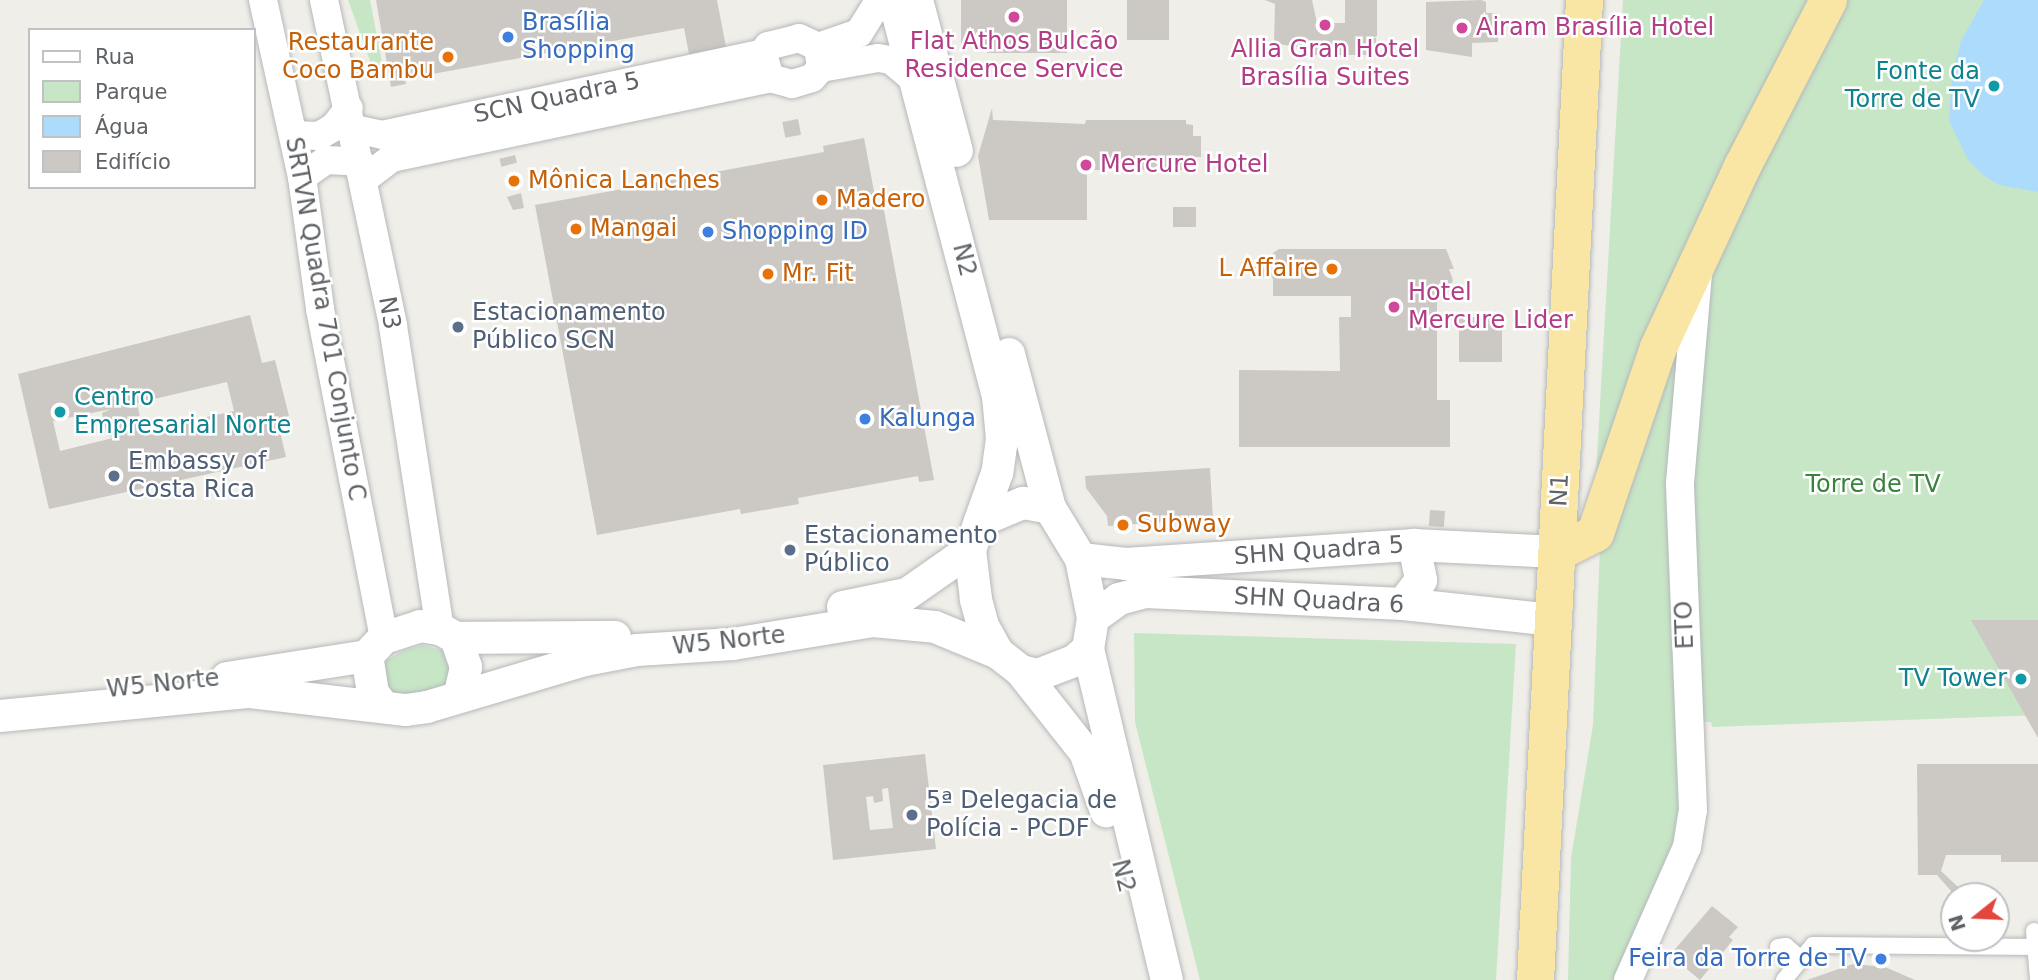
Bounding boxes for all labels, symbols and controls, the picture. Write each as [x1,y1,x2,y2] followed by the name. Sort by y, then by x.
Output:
[522,9,635,65] place label: Brasília Shopping
[1006,9,1022,25] marker: Flat Athos Bulcão Residence Service
[1476,14,1714,42] place label: Airam Brasília Hotel
[1317,17,1333,33] marker: Allia Gran Hotel Brasília Suites
[1454,20,1470,36] marker: Airam Brasília Hotel
[28,28,256,189] legend
[904,28,1124,84] place label: Flat Athos Bulcão Residence Service
[282,29,434,85] place label: Restaurante Coco Bambu
[500,29,516,45] marker: Brasília Shopping
[1231,36,1419,92] place label: Allia Gran Hotel Brasília Suites
[95,45,135,69] text: Rua
[440,49,456,65] marker: Restaurante Coco Bambu
[1845,58,1980,114] place label: Fonte da Torre de TV
[471,66,643,130] street label: SCN Quadra 5
[1986,78,2002,94] marker: Fonte da Torre de TV
[95,80,167,104] text: Parque
[95,115,149,139] text: Água
[279,135,371,503] street label: SRTVN Quadra 701 Conjunto C
[95,150,171,174] text: Edifício
[1100,151,1269,179] place label: Mercure Hotel
[1078,157,1094,173] marker: Mercure Hotel
[528,167,720,195] place label: Mônica Lanches
[506,173,522,189] marker: Mônica Lanches
[836,186,925,214] place label: Madero
[814,192,830,208] marker: Madero
[590,215,677,243] place label: Mangai
[722,218,868,246] place label: Shopping ID
[568,221,584,237] marker: Mangai
[700,224,716,240] marker: Shopping ID
[946,240,982,280] street label: N2
[1219,255,1318,283] place label: L Affaire
[782,260,854,288] place label: Mr. Fit
[1324,261,1340,277] marker: L Affaire
[760,266,776,282] marker: Mr. Fit
[1408,279,1573,335] place label: Hotel Mercure Lider
[372,294,406,332] street label: N3
[472,299,666,355] place label: Estacionamento Público SCN
[1386,299,1402,315] marker: Hotel Mercure Lider
[450,319,466,335] marker: Estacionamento Público SCN
[74,384,291,440] place label: Centro Empresarial Norte
[52,404,68,420] marker: Centro Empresarial Norte
[879,405,976,433] place label: Kalunga
[857,411,873,427] marker: Kalunga
[128,448,266,504] place label: Embassy of Costa Rica
[106,468,122,484] marker: Embassy of Costa Rica
[1805,471,1941,499] park label: Torre de TV
[1545,473,1575,507] street label: N1
[1137,511,1231,539] place label: Subway
[1115,517,1131,533] marker: Subway
[804,522,998,578] place label: Estacionamento Público
[1233,531,1405,571] street label: SHN Quadra 5
[782,542,798,558] marker: Estacionamento Público
[1233,582,1405,620] street label: SHN Quadra 6
[1670,600,1700,650] street label: ETO
[671,621,787,661] street label: W5 Norte
[105,664,221,704] street label: W5 Norte
[1899,665,2007,693] place label: TV Tower
[2013,671,2029,687] marker: TV Tower
[926,787,1117,843] place label: 5ª Delegacia de Polícia - PCDF
[904,807,920,823] marker: 5ª Delegacia de Polícia - PCDF
[1105,856,1141,896] street label: N2
[1940,882,2010,952] north arrow
[1944,912,1970,934] text: N
[1628,945,1867,973] place label: Feira da Torre de TV
[1873,951,1889,967] marker: Feira da Torre de TV

